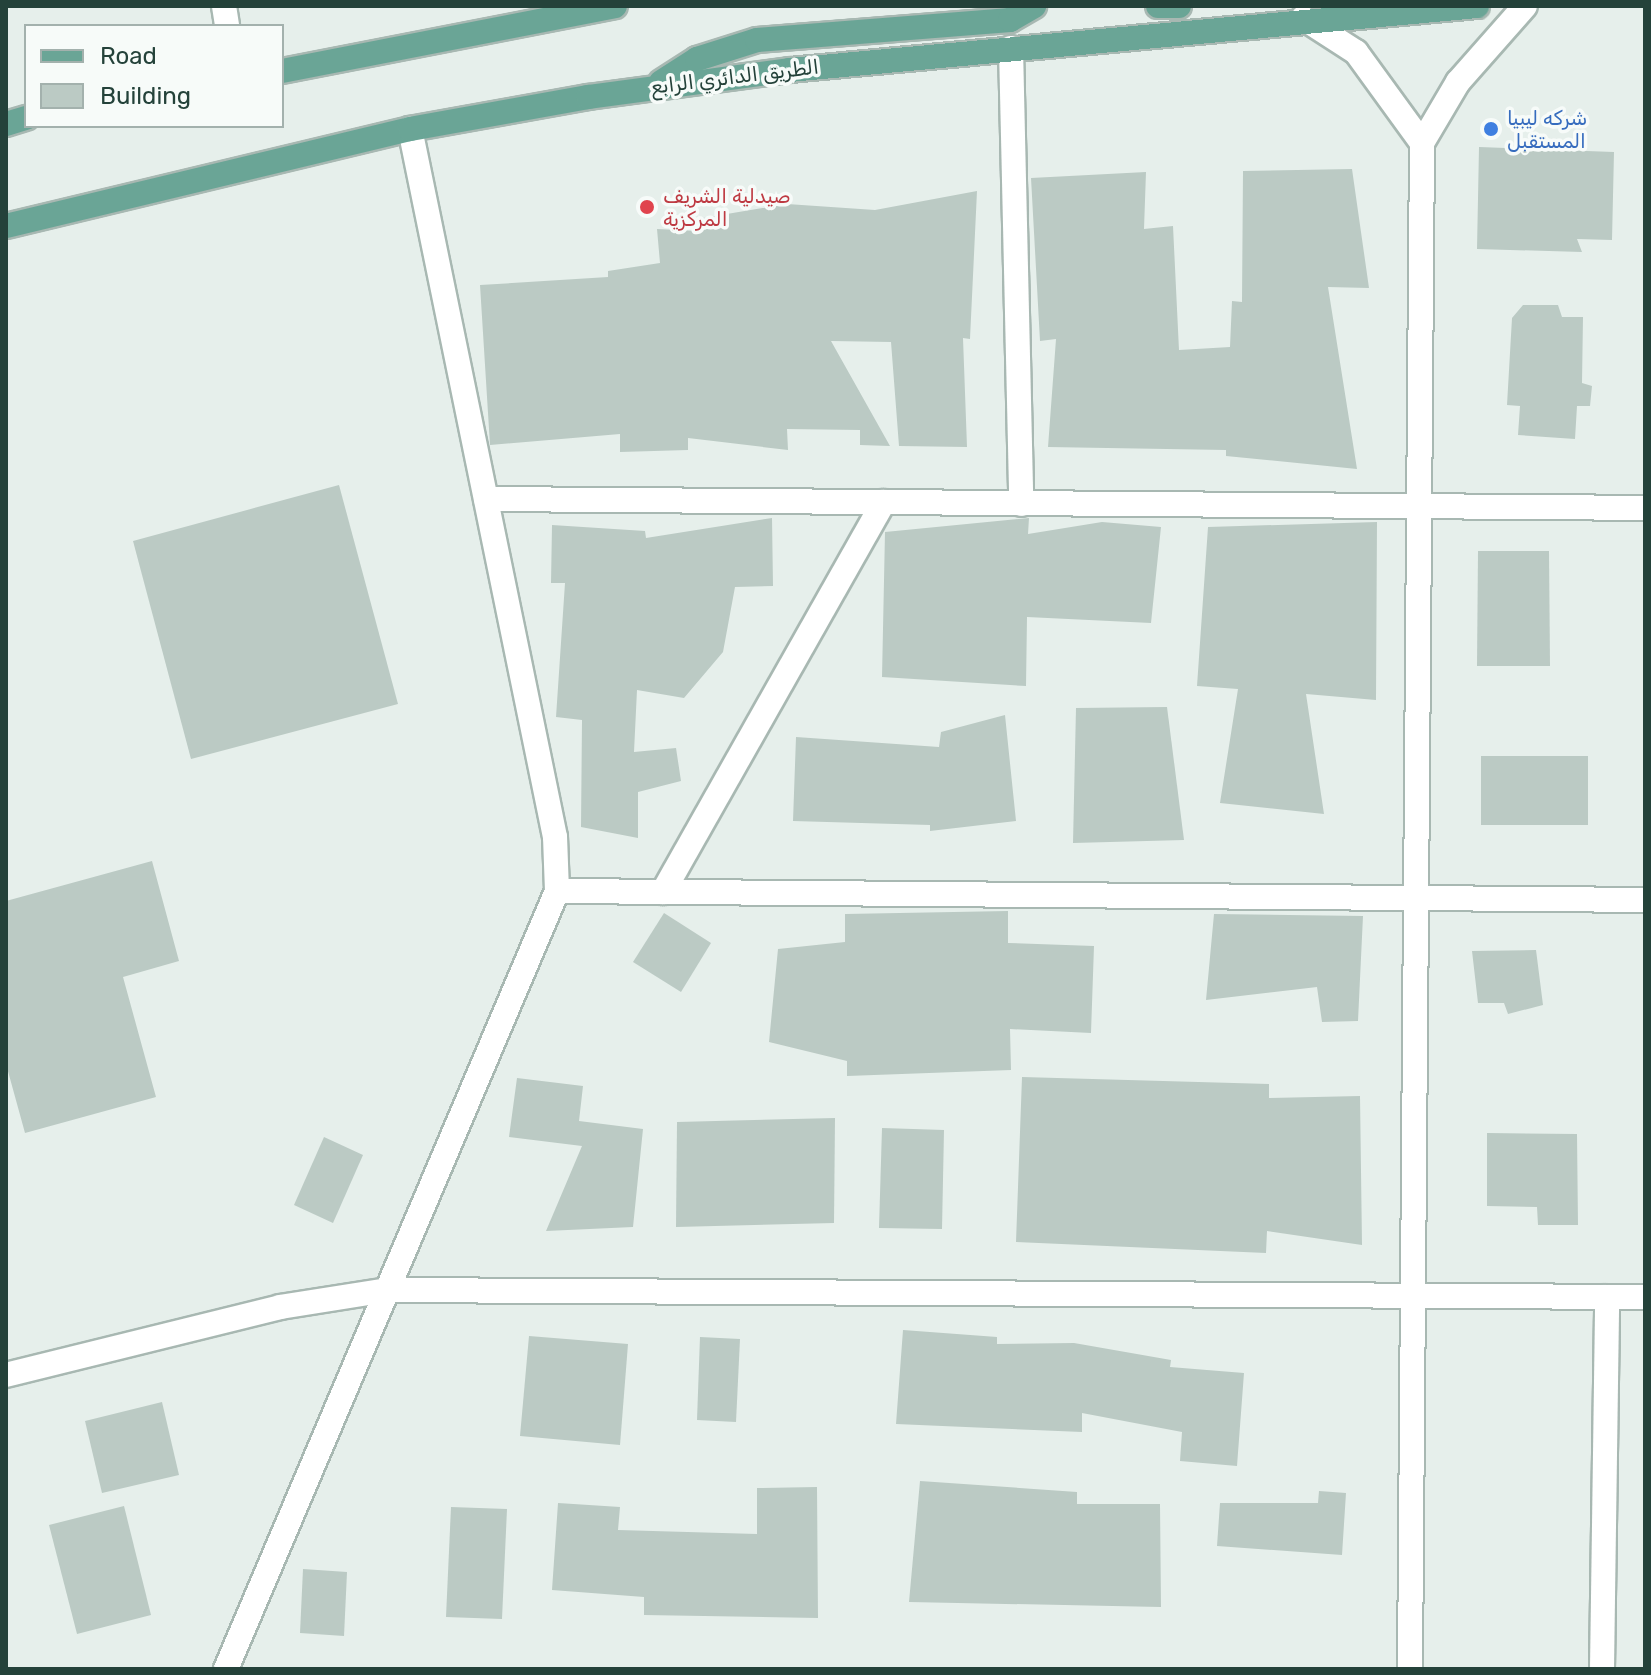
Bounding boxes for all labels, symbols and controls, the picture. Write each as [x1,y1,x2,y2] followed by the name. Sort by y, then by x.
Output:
[24,24,284,128] legend
[100,42,157,70] text: Road
[650,55,820,99] street label: الطريق الدائري الرابع
[100,82,191,110] text: Building
[1507,106,1587,153] place label: شركه ليبيا المستقبل
[1482,120,1500,138] marker: شركه ليبيا المستقبل
[663,184,790,231] place label: صيدلية الشريف المركزية
[638,198,656,216] marker: صيدلية الشريف المركزية

